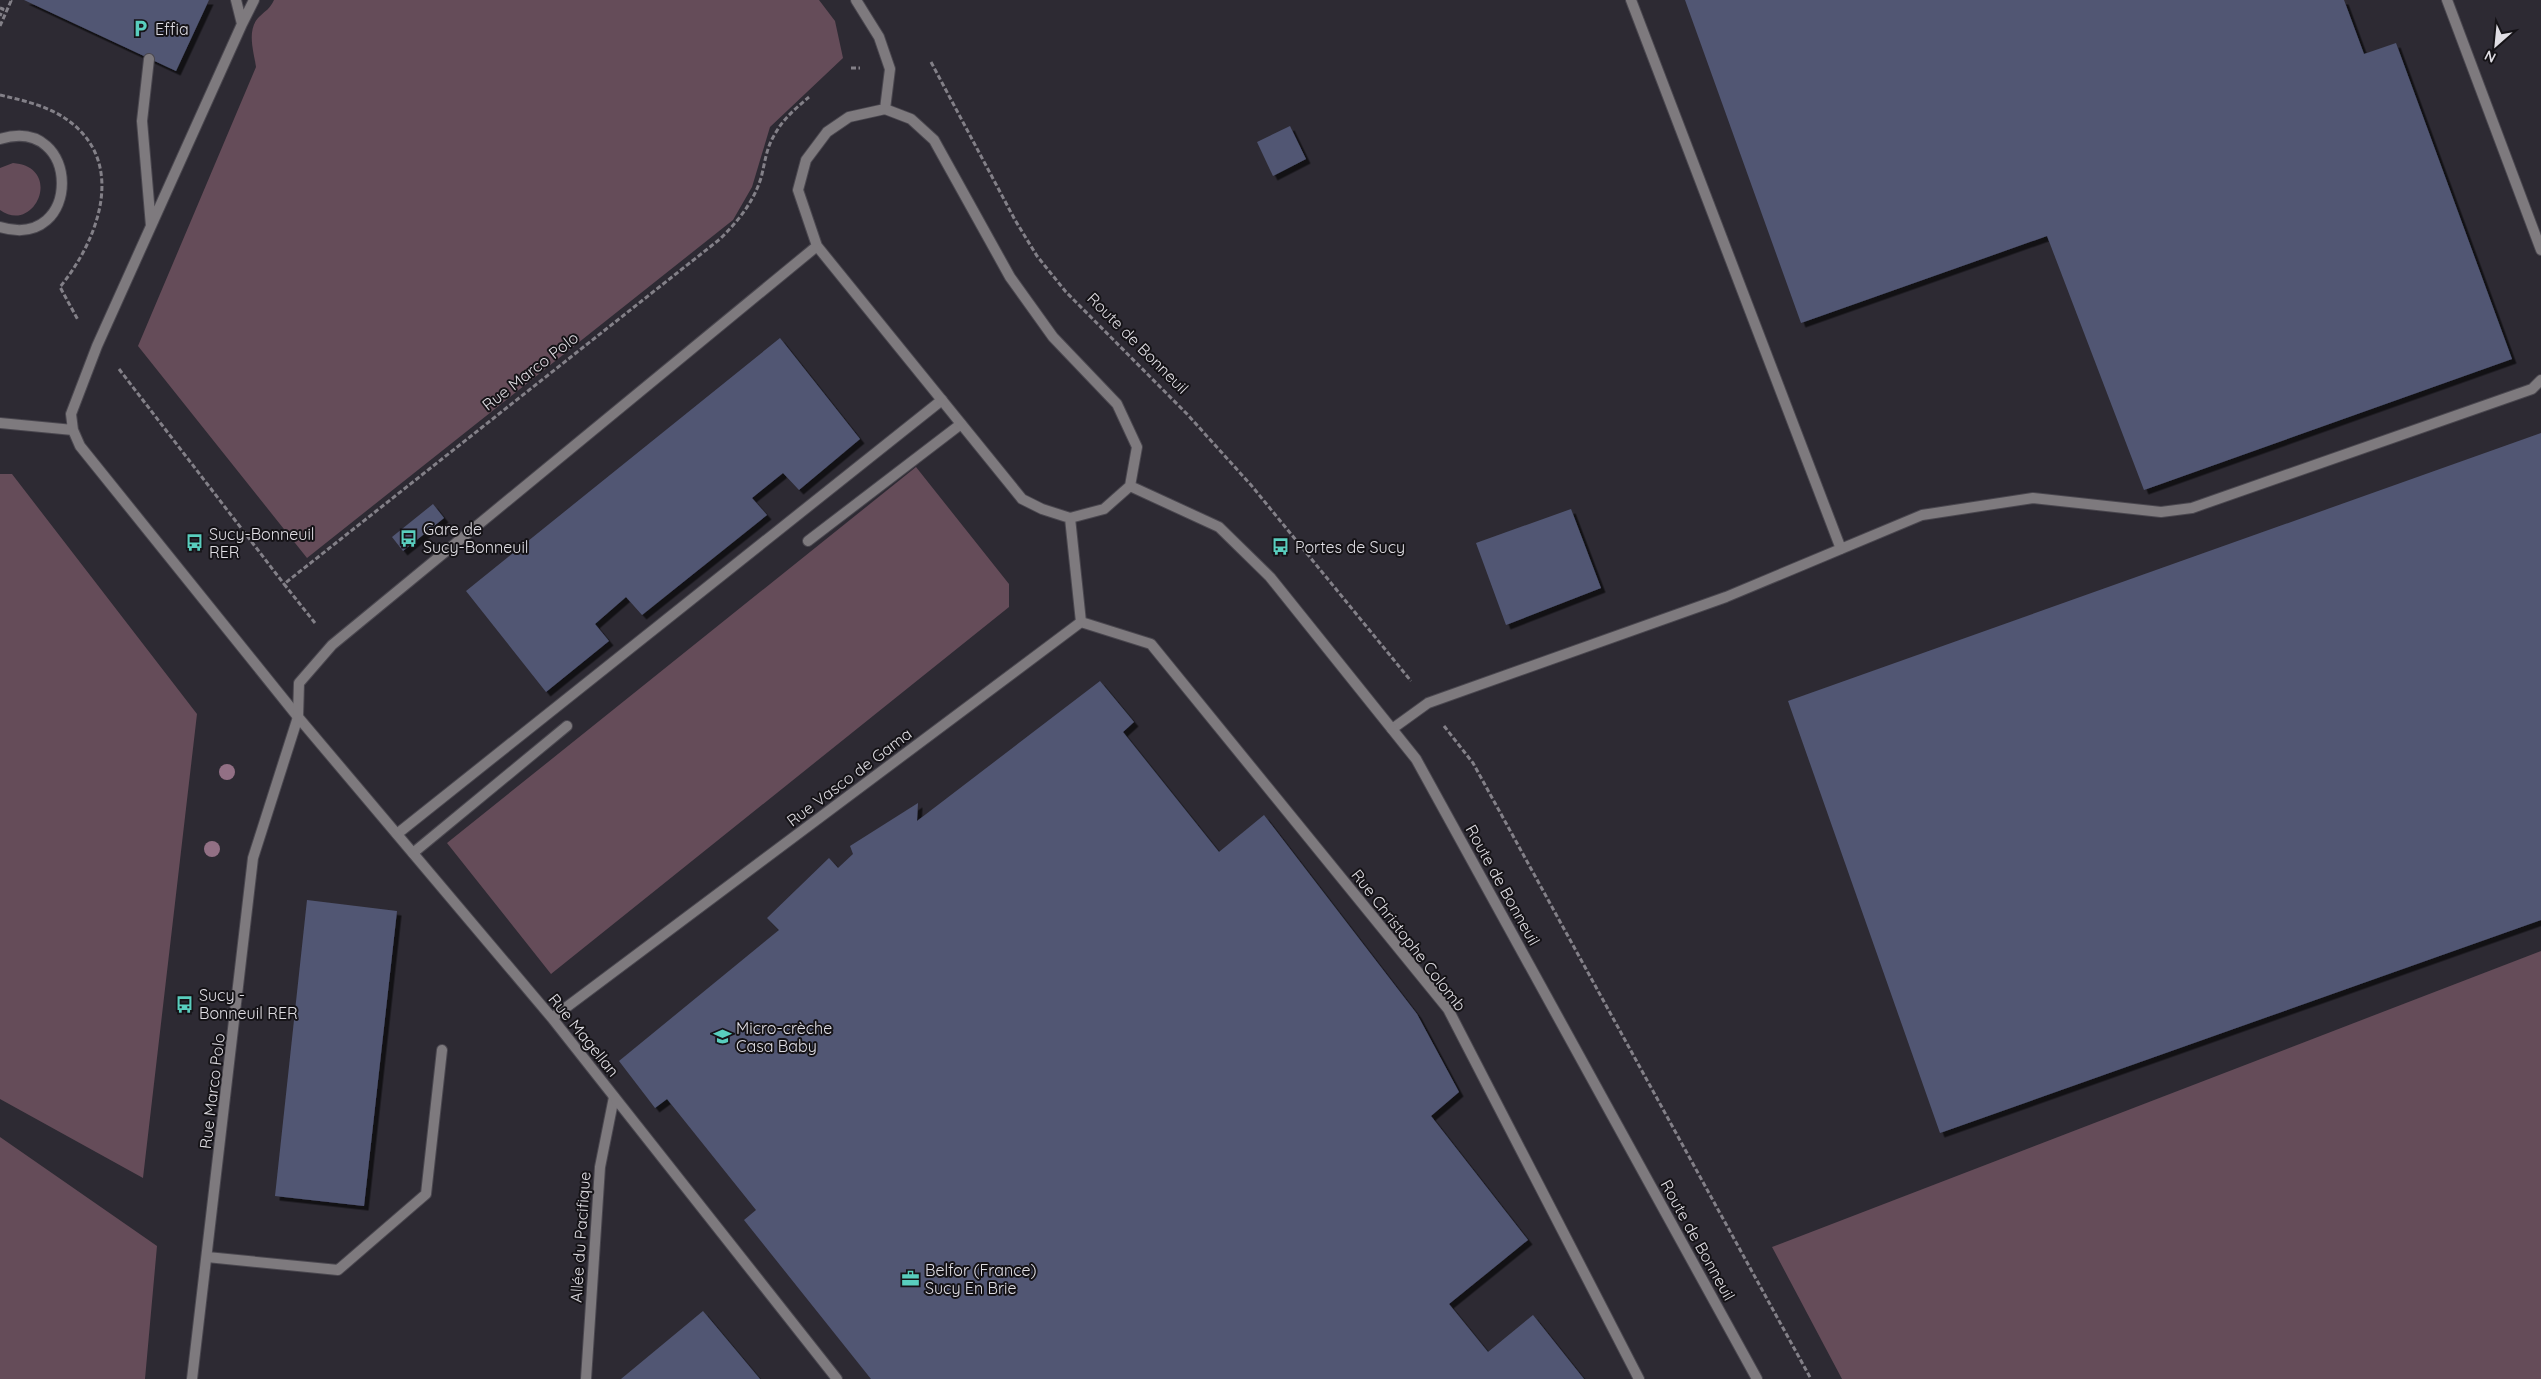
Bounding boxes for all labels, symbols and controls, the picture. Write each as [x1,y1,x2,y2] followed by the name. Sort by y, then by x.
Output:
[131,19,151,39] parking icon: Effia
[155,19,189,39] place label: Effia
[2471,20,2521,70] north arrow
[2481,46,2499,67] text: N
[1083,288,1193,398] street label: Route de Bonneuil
[478,327,582,415] street label: Rue Marco Polo
[423,519,529,557] place label: Gare de Sucy-Bonneuil
[209,524,315,562] place label: Sucy-Bonneuil RER
[399,528,419,548] bus stop icon: Gare de Sucy-Bonneuil
[185,533,205,553] bus stop icon: Sucy-Bonneuil RER
[1271,537,1291,557] bus stop icon: Portes de Sucy
[1295,537,1405,557] place label: Portes de Sucy
[782,723,916,831] street label: Rue Vasco de Gama
[1462,821,1544,949] street label: Route de Bonneuil
[1347,865,1471,1015] street label: Rue Christophe Colomb
[199,985,298,1023] place label: Sucy - Bonneuil RER
[544,989,624,1081] street label: Rue Magellan
[175,994,195,1014] bus stop icon: Sucy - Bonneuil RER
[736,1018,832,1056] place label: Micro-crèche Casa Baby
[712,1027,732,1047] school or university icon: Micro-crèche Casa Baby
[195,1032,229,1150] street label: Rue Marco Polo
[565,1171,595,1303] street label: Allée du Pacifique
[1657,1176,1739,1304] street label: Route de Bonneuil
[925,1260,1037,1298] place label: Belfor (France) Sucy En Brie
[901,1269,921,1289] office icon: Belfor (France) Sucy En Brie

